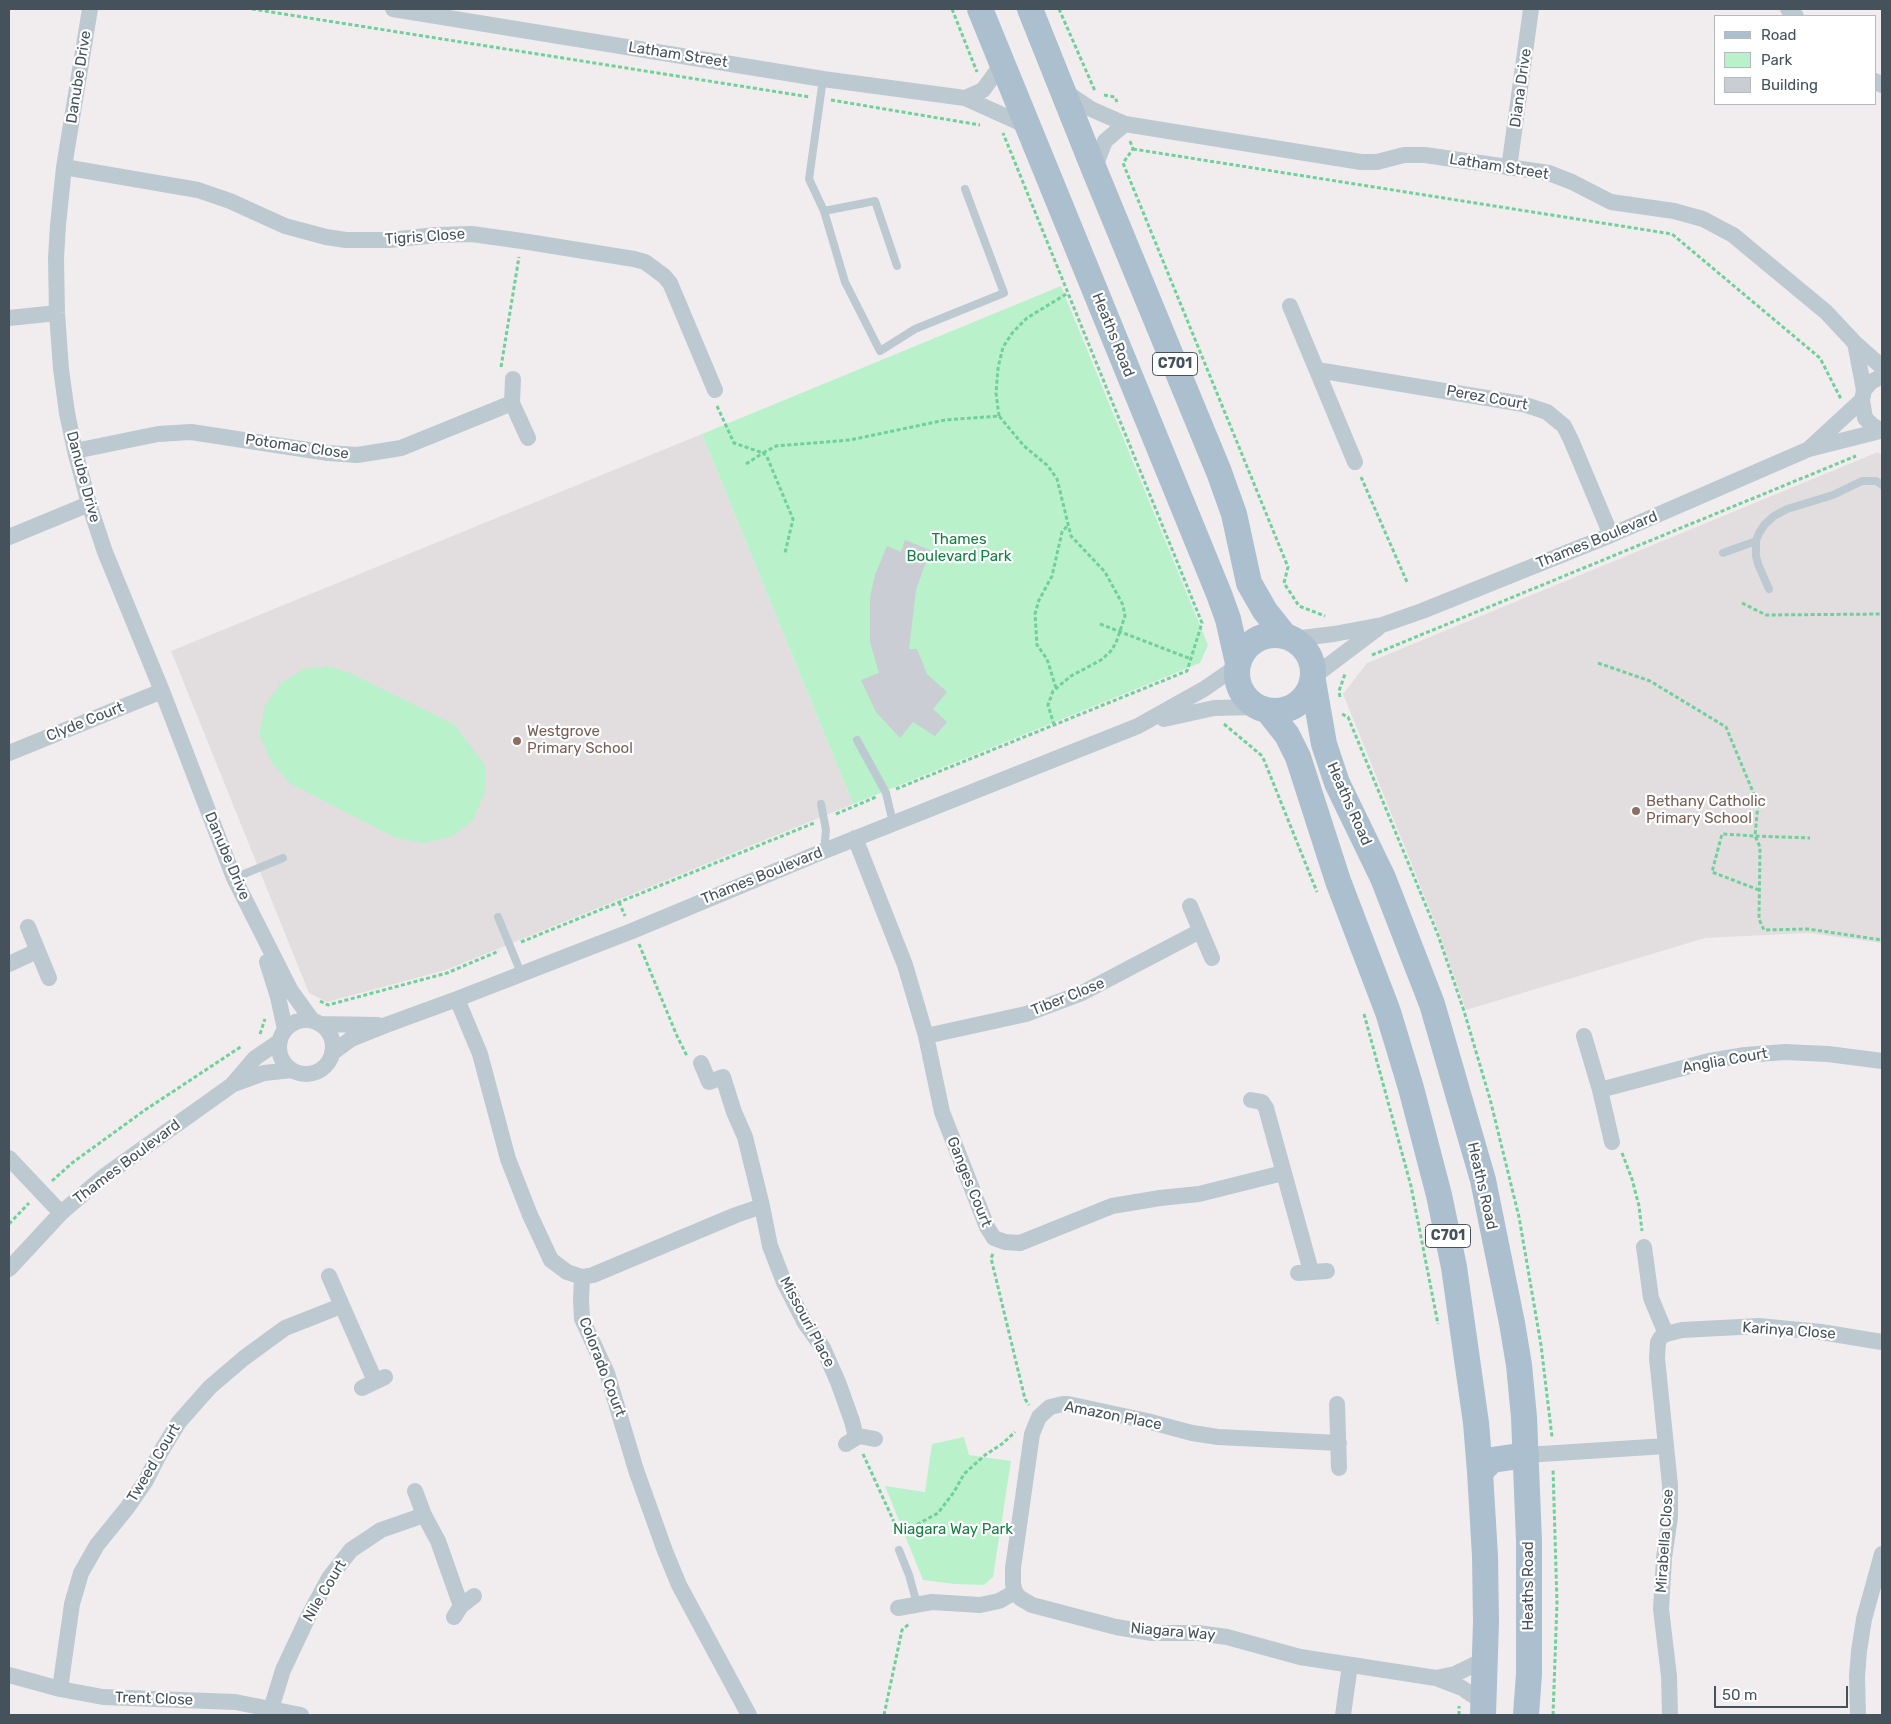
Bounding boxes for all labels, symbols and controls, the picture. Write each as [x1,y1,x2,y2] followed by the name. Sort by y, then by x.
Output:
[1714,15,1876,105] legend
[1761,26,1797,44] text: Road
[63,29,95,125] street label: Danube Drive
[627,38,729,72] street label: Latham Street
[1507,47,1535,129] street label: Diana Drive
[1761,51,1792,69] text: Park
[1761,76,1818,94] text: Building
[1448,150,1550,184] street label: Latham Street
[384,225,466,249] street label: Tigris Close
[1088,290,1138,380] street label: Heaths Road
[1152,352,1198,376] road number: C701
[1445,382,1529,414] street label: Perez Court
[62,429,104,525] street label: Danube Drive
[244,431,350,463] street label: Potomac Close
[1534,507,1660,573] street label: Thames Boulevard
[906,531,1012,566] park label: Thames Boulevard Park
[44,698,126,746] street label: Clyde Court
[527,723,633,758] place label: Westgrove Primary School
[511,735,523,747] marker: Westgrove Primary School
[1323,760,1375,848] street label: Heaths Road
[1646,793,1766,828] place label: Bethany Catholic Primary School
[1630,805,1642,817] marker: Bethany Catholic Primary School
[200,809,254,903] street label: Danube Drive
[699,843,825,909] street label: Thames Boulevard
[1029,974,1107,1020] street label: Tiber Close
[1681,1045,1769,1077] street label: Anglia Court
[70,1116,184,1208] street label: Thames Boulevard
[943,1134,995,1230] street label: Ganges Court
[1463,1141,1501,1231] street label: Heaths Road
[1426,1224,1470,1248] road number: C701
[776,1274,838,1370] street label: Missouri Place
[575,1315,629,1419] street label: Colorado Court
[1742,1319,1836,1343] street label: Karinya Close
[1063,1398,1163,1434] street label: Amazon Place
[124,1421,184,1505] street label: Tweed Court
[1652,1488,1678,1594] street label: Mirabella Close
[893,1521,1013,1539] park label: Niagara Way Park
[1520,1541,1538,1631] street label: Heaths Road
[300,1557,350,1625] street label: Nile Court
[1130,1619,1216,1645] street label: Niagara Way
[1716,1676,1850,1708] scale bar
[1722,1686,1757,1704] text: 50 m
[115,1689,193,1709] street label: Trent Close

